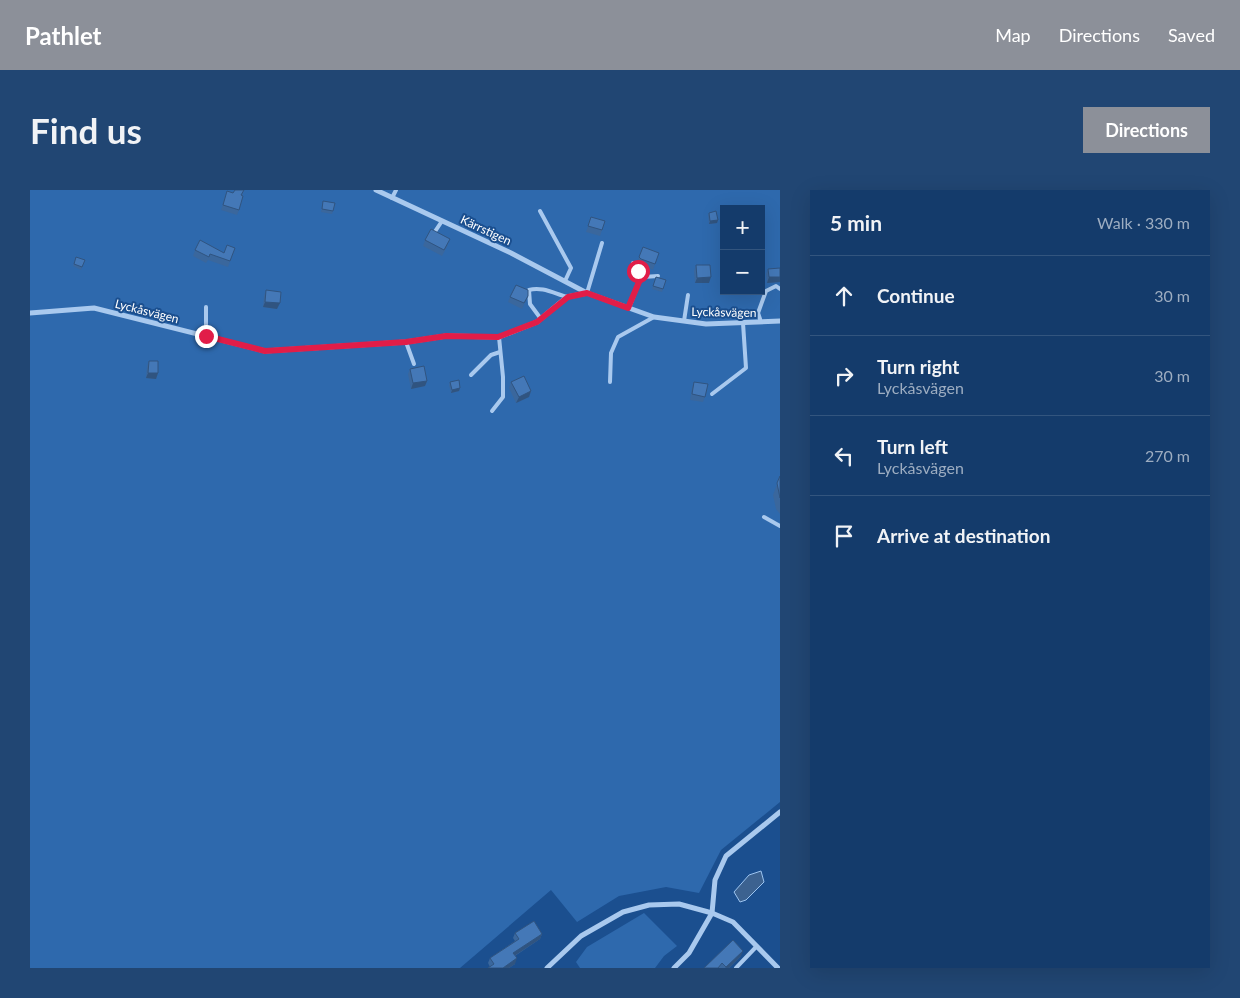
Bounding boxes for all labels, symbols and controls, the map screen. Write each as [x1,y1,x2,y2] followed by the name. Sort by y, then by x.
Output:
[25,21,102,50] text: Pathlet
[995,24,1031,46] text: Map
[1059,24,1140,46] text: Directions
[1168,24,1215,46] text: Saved
[1083,107,1210,153] button: Directions
[30,109,142,151] text: Find us
[720,205,765,295] map controls
[720,205,765,250] button: +
[830,210,882,235] text: 5 min
[458,212,514,248] street label: Kärrstigen
[1097,213,1190,232] text: Walk · 330 m
[720,250,765,295] button: −
[627,260,650,283] route start
[830,282,858,310] icon: ahead
[877,284,955,307] text: Continue
[1154,286,1190,305] text: 30 m
[114,296,180,326] street label: Lyckåsvägen
[691,304,757,320] street label: Lyckåsvägen
[195,325,218,348] route end
[877,355,959,378] text: Turn right
[830,362,858,390] icon: right
[1154,366,1190,385] text: 30 m
[877,378,964,397] text: Lyckåsvägen
[877,435,948,458] text: Turn left
[830,442,858,470] icon: left
[1145,446,1190,465] text: 270 m
[877,458,964,477] text: Lyckåsvägen
[830,522,858,550] icon: arrive
[877,524,1050,547] text: Arrive at destination

